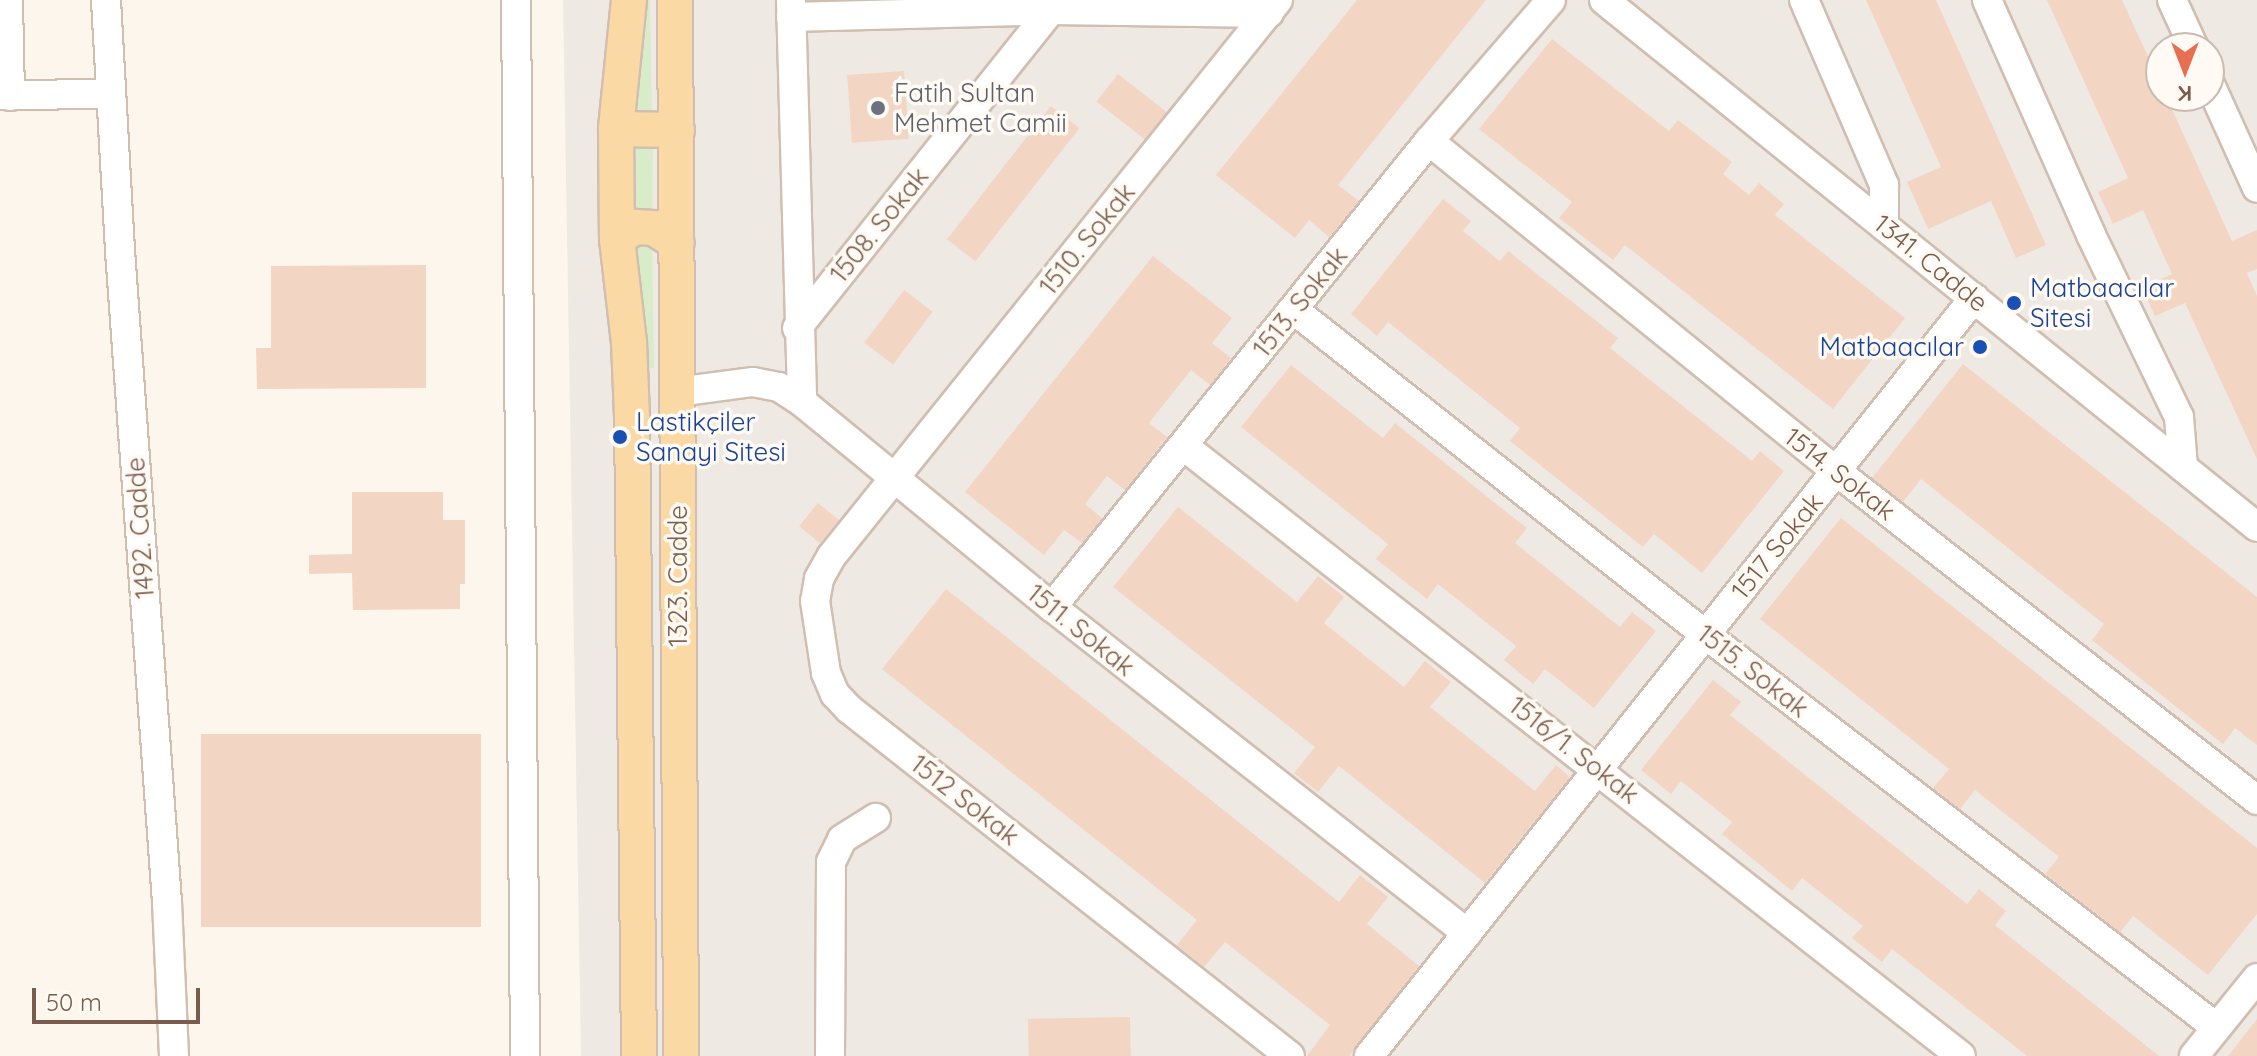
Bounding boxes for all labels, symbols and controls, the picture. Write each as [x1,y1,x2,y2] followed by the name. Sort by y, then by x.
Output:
[2145,32,2225,112] north arrow
[894,77,1067,138] place label: Fatih Sultan Mehmet Camii
[2178,80,2192,108] text: K
[869,99,887,117] marker: Fatih Sultan Mehmet Camii
[823,161,935,289] street label: 1508. Sokak
[1033,177,1141,301] street label: 1510. Sokak
[1868,208,1994,318] street label: 1341. Cadde
[1246,241,1354,363] street label: 1513. Sokak
[2030,272,2174,334] place label: Matbaacılar Sitesi
[2005,294,2023,312] marker: Matbaacılar Sitesi
[1820,331,1964,363] place label: Matbaacılar
[1971,338,1989,356] marker: Matbaacılar
[636,406,786,468] place label: Lastikçiler Sanayi Sitesi
[1778,421,1902,527] street label: 1514. Sokak
[611,428,629,446] marker: Lastikçiler Sanayi Sitesi
[119,456,161,600] street label: 1492. Cadde
[1725,487,1829,605] street label: 1517 Sokak
[662,505,694,647] street label: 1323. Cadde
[1021,577,1141,683] street label: 1511. Sokak
[1691,618,1815,724] street label: 1515. Sokak
[1503,690,1645,810] street label: 1516/1. Sokak
[905,748,1025,852] street label: 1512 Sokak
[36,972,204,1022] scale bar
[46,987,102,1017] text: 50 m

